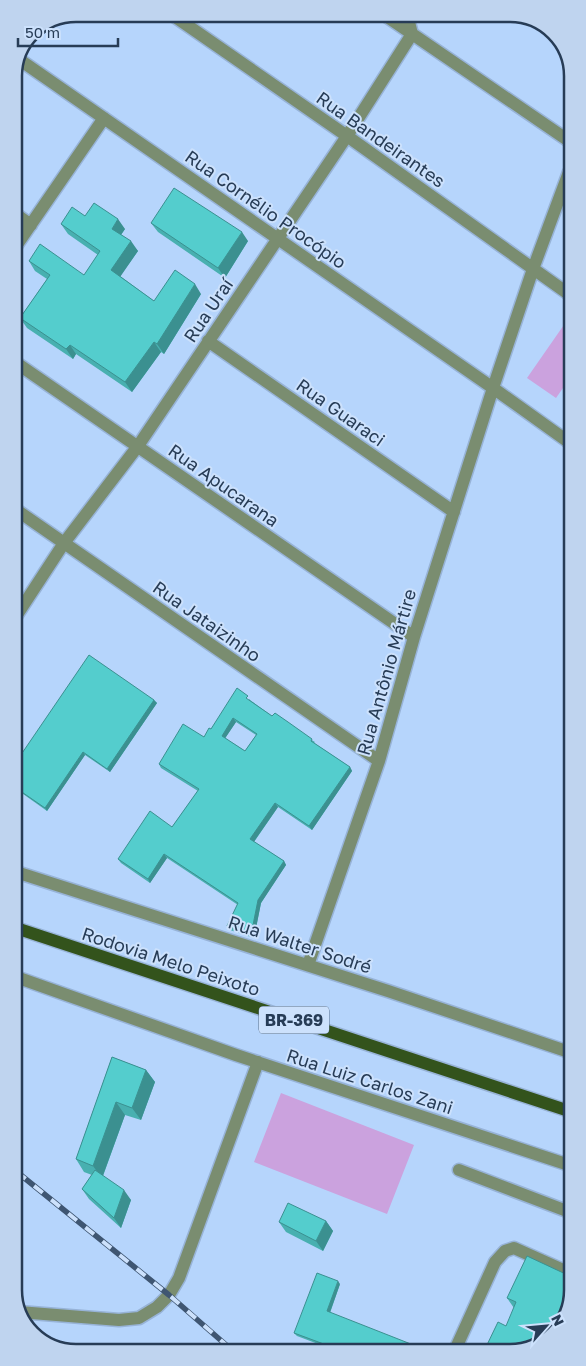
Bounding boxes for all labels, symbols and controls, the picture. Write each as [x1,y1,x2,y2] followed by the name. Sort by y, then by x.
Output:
[18,15,118,47] scale bar
[25,23,60,41] text: 50 m
[312,86,450,192] street label: Rua Bandeirantes
[181,145,351,273] street label: Rua Cornélio Procópio
[179,273,238,346] street label: Rua Uraí
[293,373,389,451] street label: Rua Guaraci
[165,439,283,531] street label: Rua Apucarana
[149,576,265,666] street label: Rua Jataizinho
[352,586,420,758] street label: Rua Antônio Mártire
[226,910,374,978] street label: Rua Walter Sodré
[79,922,263,1000] street label: Rodovia Melo Peixoto
[259,1006,329,1034] road number: BR-369
[284,1044,456,1118] street label: Rua Luiz Carlos Zani
[521,1301,571,1351] north arrow
[548,1311,568,1328] text: N

